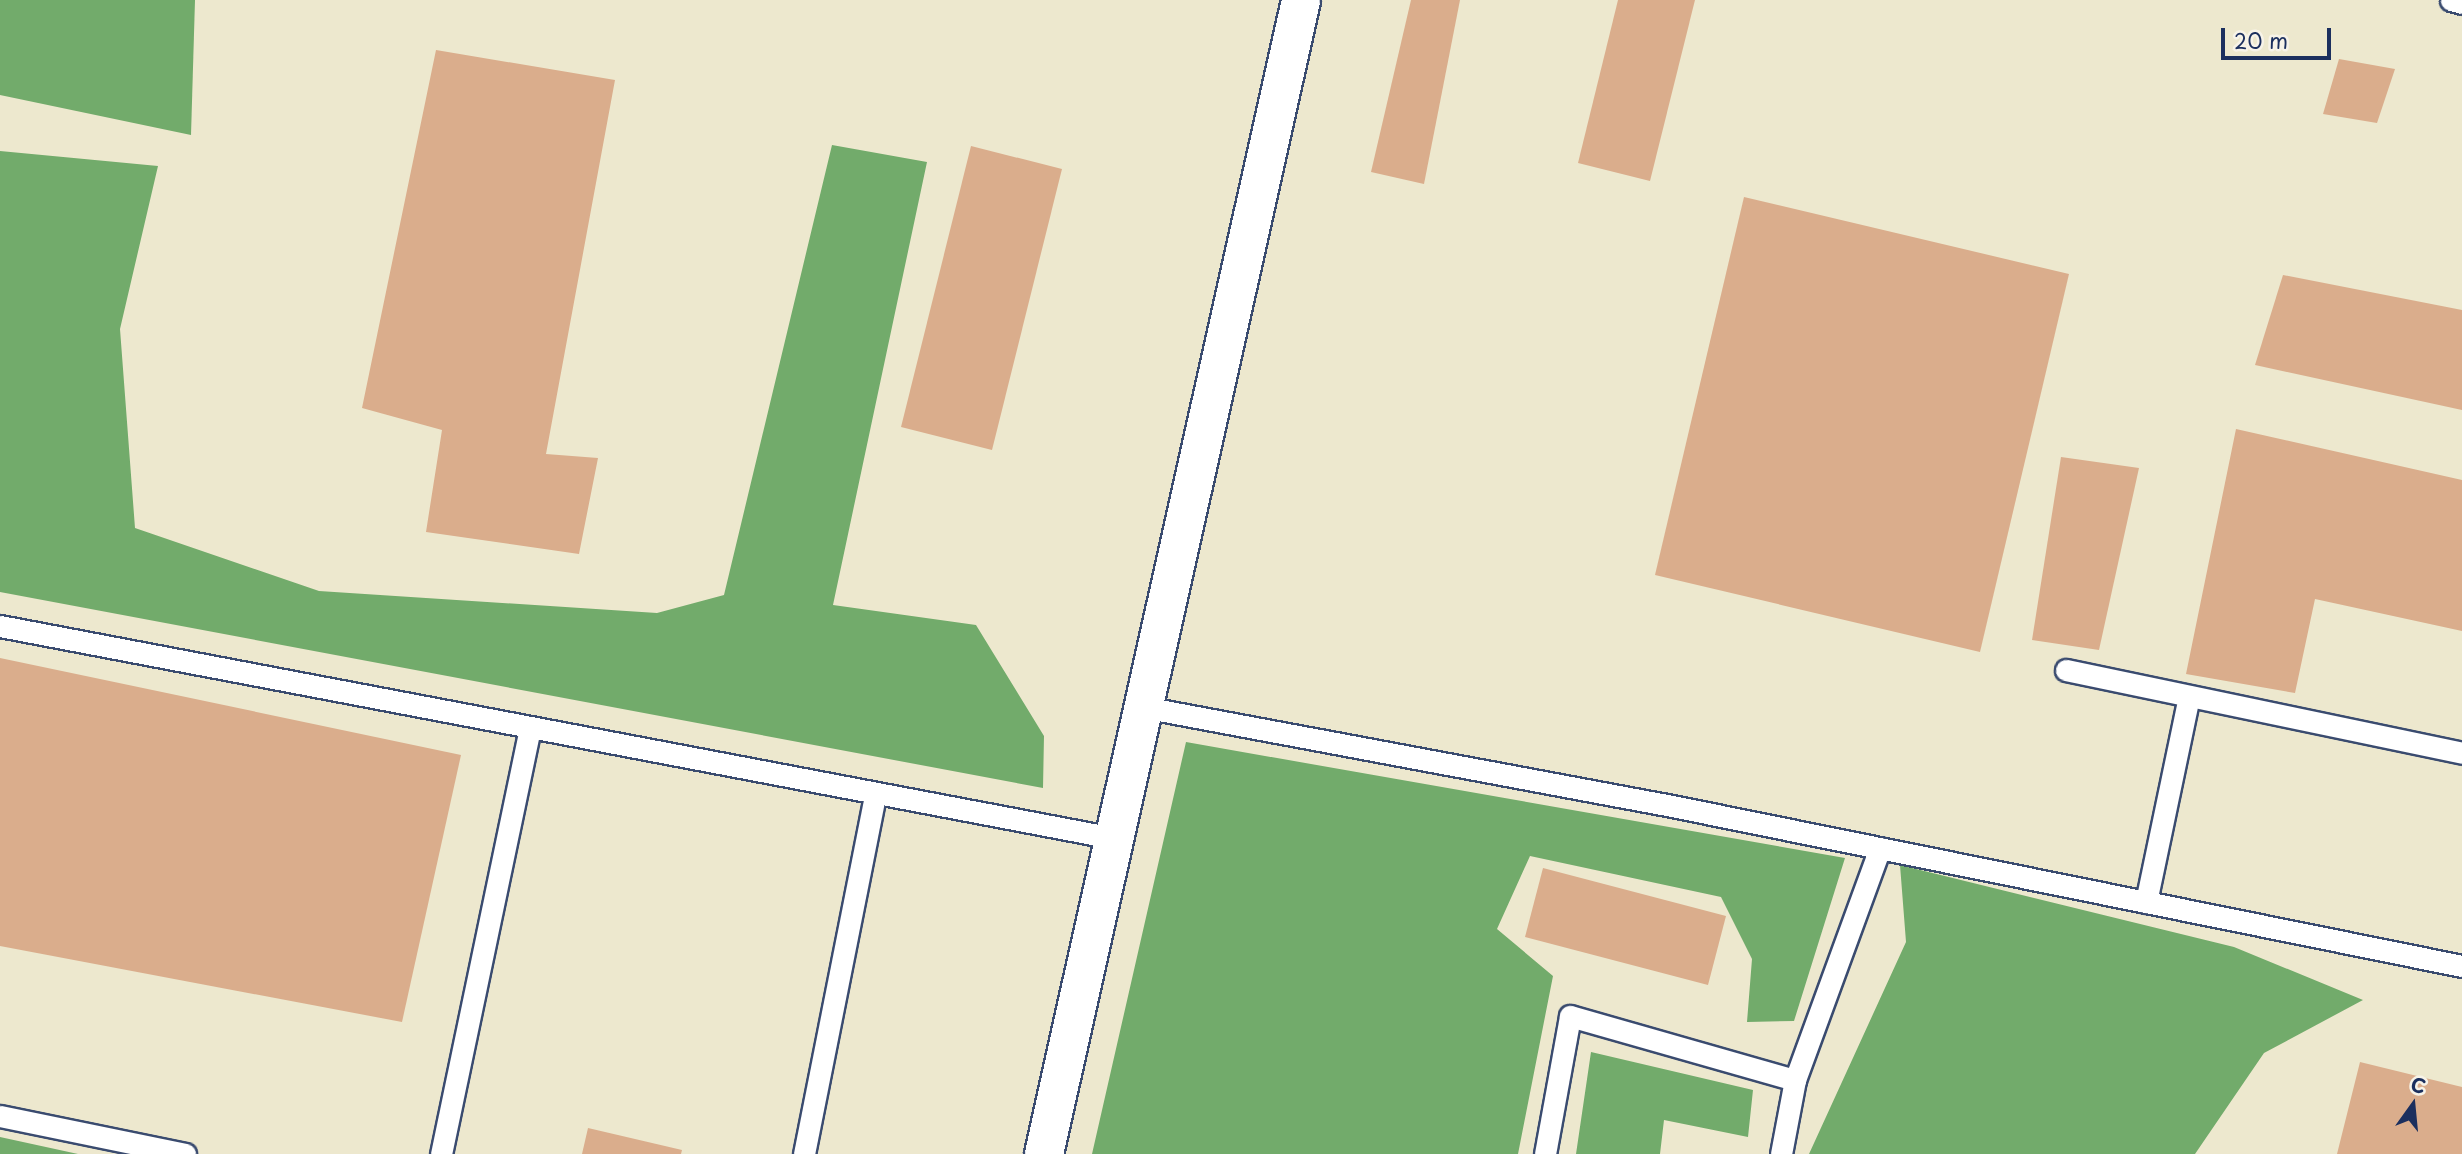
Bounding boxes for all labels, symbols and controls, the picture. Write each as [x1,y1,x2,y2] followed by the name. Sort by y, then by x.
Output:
[2224,14,2334,58] scale bar
[2234,24,2288,56] text: 20 m
[2408,1069,2429,1100] text: С
[2378,1070,2448,1140] north arrow

